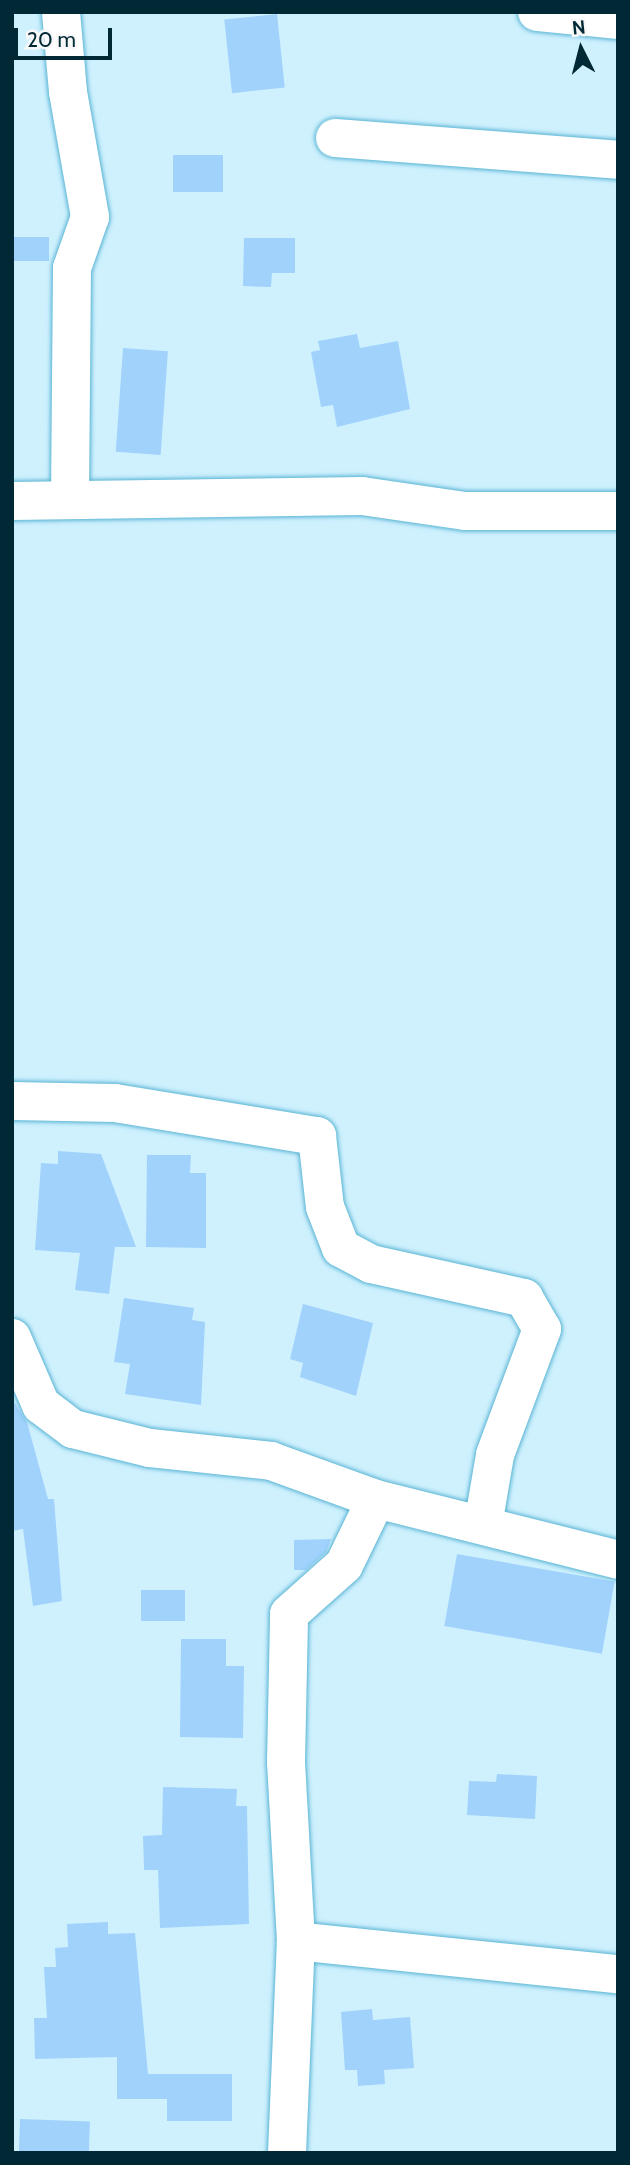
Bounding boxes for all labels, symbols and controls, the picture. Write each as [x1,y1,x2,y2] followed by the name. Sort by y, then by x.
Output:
[18,14,116,58] scale bar
[546,14,616,84] north arrow
[571,15,587,40] text: N
[27,27,76,52] text: 20 m

